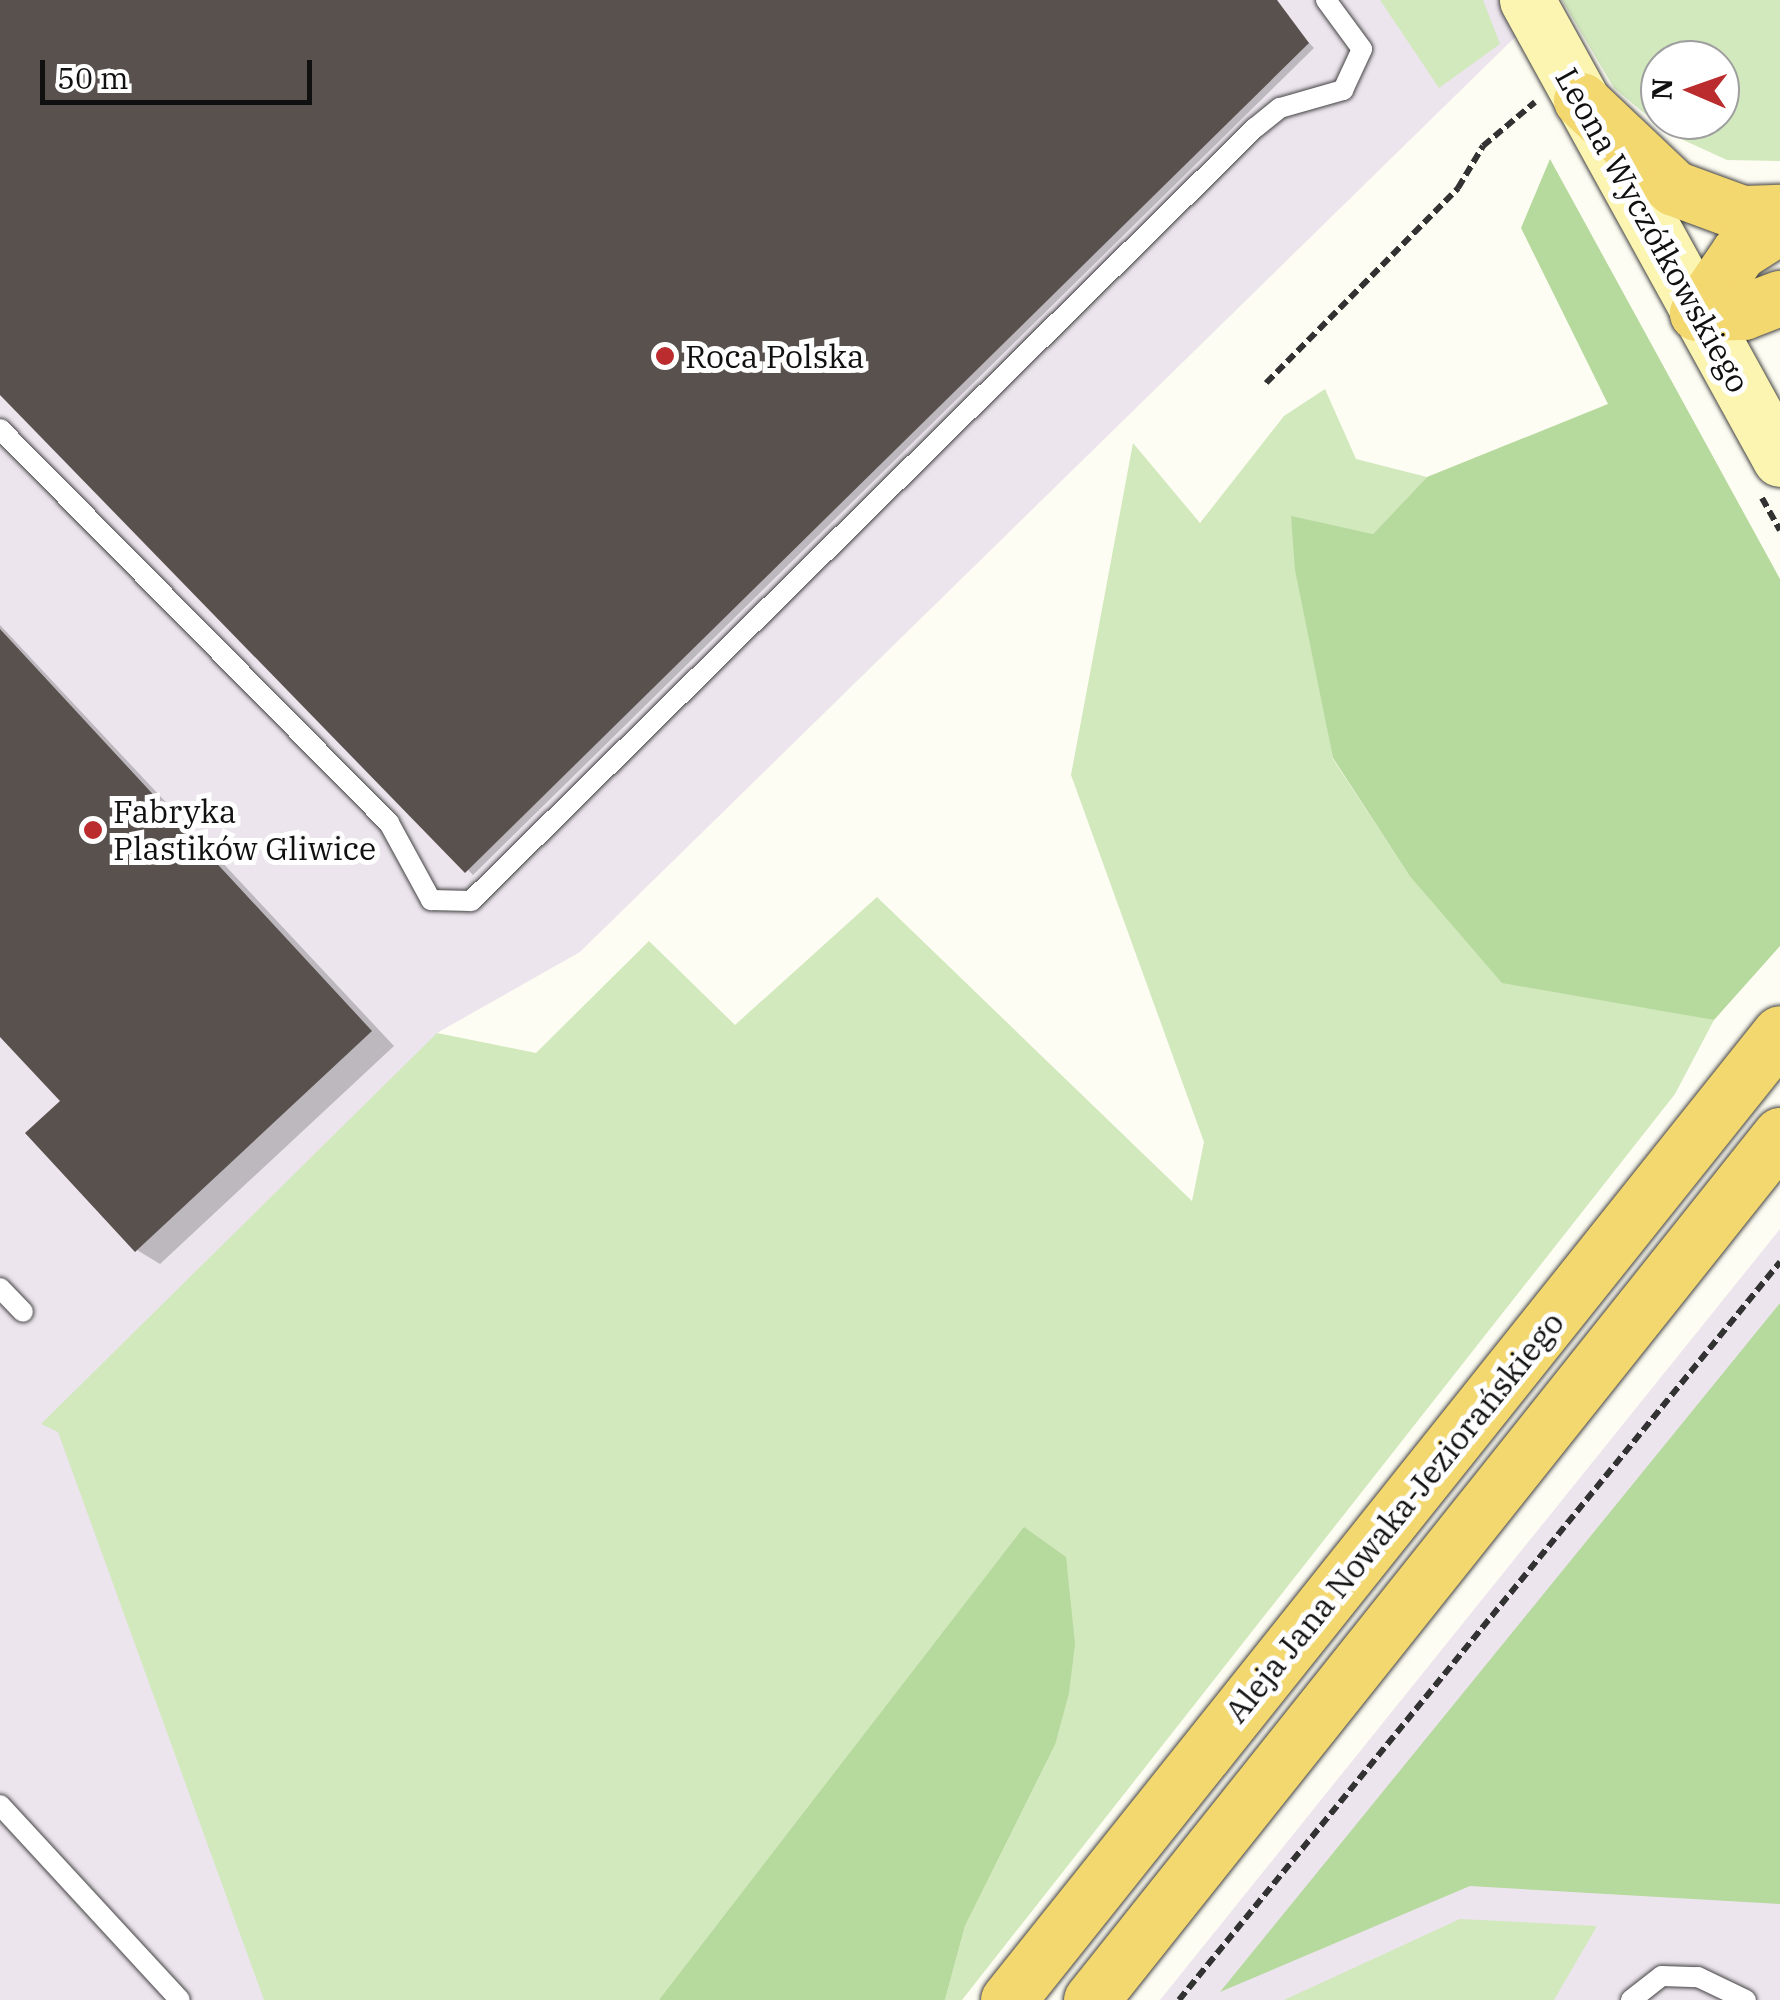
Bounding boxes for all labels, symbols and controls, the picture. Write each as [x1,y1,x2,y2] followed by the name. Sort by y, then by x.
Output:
[45,40,318,102] scale bar
[1640,40,1740,140] north arrow
[57,58,129,97] text: 50 m
[1548,61,1758,399] street label: Leona Wyczółkowskiego
[1643,77,1680,101] text: N
[685,337,864,375] place label: Roca Polska
[654,345,676,367] marker: Roca Polska
[113,793,376,868] place label: Fabryka Plastików Gliwice
[82,819,104,841] marker: Fabryka Plastików Gliwice
[1216,1304,1572,1730] street label: Aleja Jana Nowaka-Jeziorańskiego

